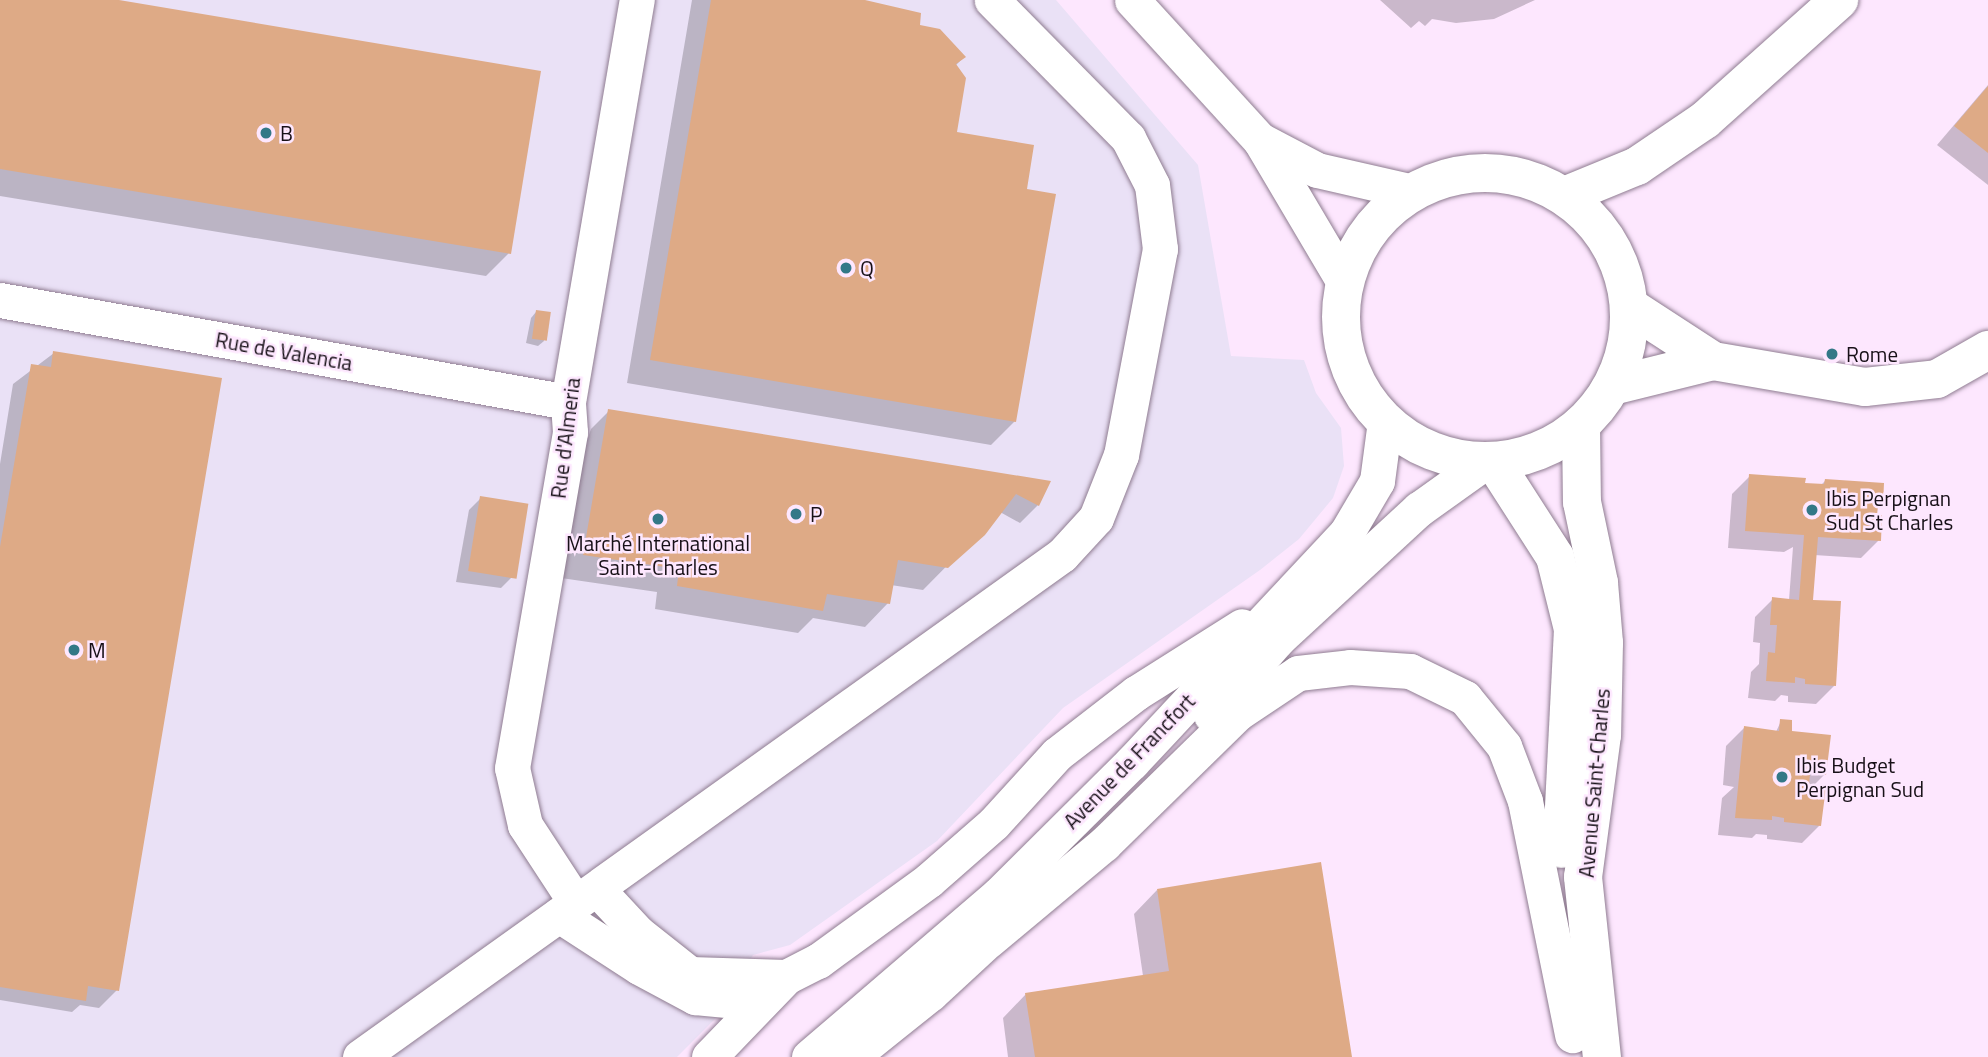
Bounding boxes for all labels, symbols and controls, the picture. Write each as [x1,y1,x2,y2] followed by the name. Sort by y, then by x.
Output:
[280,120,293,146] place label: B
[258,125,274,141] marker: B
[860,255,874,281] place label: Q
[838,260,854,276] marker: Q
[213,327,355,375] street label: Rue de Valencia
[1846,341,1898,367] place label: Rome
[1824,346,1840,362] marker: Rome
[545,376,585,500] street label: Rue d'Almeria
[1826,485,1953,535] place label: Ibis Perpignan Sud St Charles
[810,501,822,527] place label: P
[1804,502,1820,518] marker: Ibis Perpignan Sud St Charles
[788,506,804,522] marker: P
[650,511,666,527] marker: Marché International Saint-Charles
[566,530,750,580] place label: Marché International Saint-Charles
[88,637,106,663] place label: M
[66,642,82,658] marker: M
[1573,687,1615,879] street label: Avenue Saint-Charles
[1058,688,1200,834] street label: Avenue de Francfort
[1796,752,1924,802] place label: Ibis Budget Perpignan Sud
[1774,769,1790,785] marker: Ibis Budget Perpignan Sud

